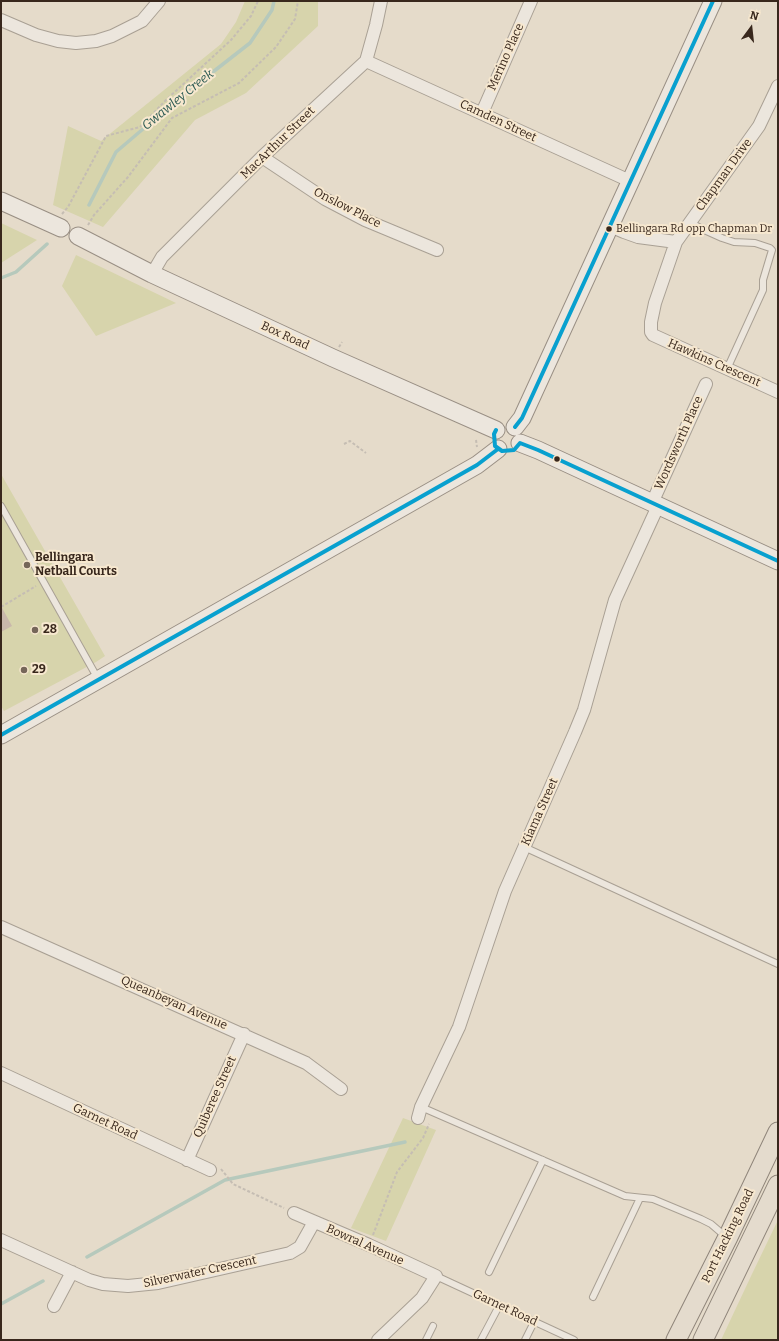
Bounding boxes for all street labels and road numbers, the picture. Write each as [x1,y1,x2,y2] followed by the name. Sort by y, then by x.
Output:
[485,21,527,93] street label: Merino Place
[457,97,539,145] street label: Camden Street
[238,104,318,182] street label: MacArthur Street
[693,136,755,214] street label: Chapman Drive
[311,185,383,231] street label: Onslow Place
[259,319,311,353] street label: Box Road
[665,336,763,390] street label: Hawkins Crescent
[652,394,706,492] street label: Wordsworth Place
[519,776,561,848] street label: Kiama Street
[118,973,230,1033] street label: Queanbeyan Avenue
[191,1054,239,1140] street label: Quiberee Street
[70,1101,140,1143] street label: Garnet Road
[699,1187,757,1285] street label: Port Hacking Road
[324,1221,406,1269] street label: Bowral Avenue
[142,1253,258,1291] street label: Silverwater Crescent
[470,1287,540,1329] street label: Garnet Road

